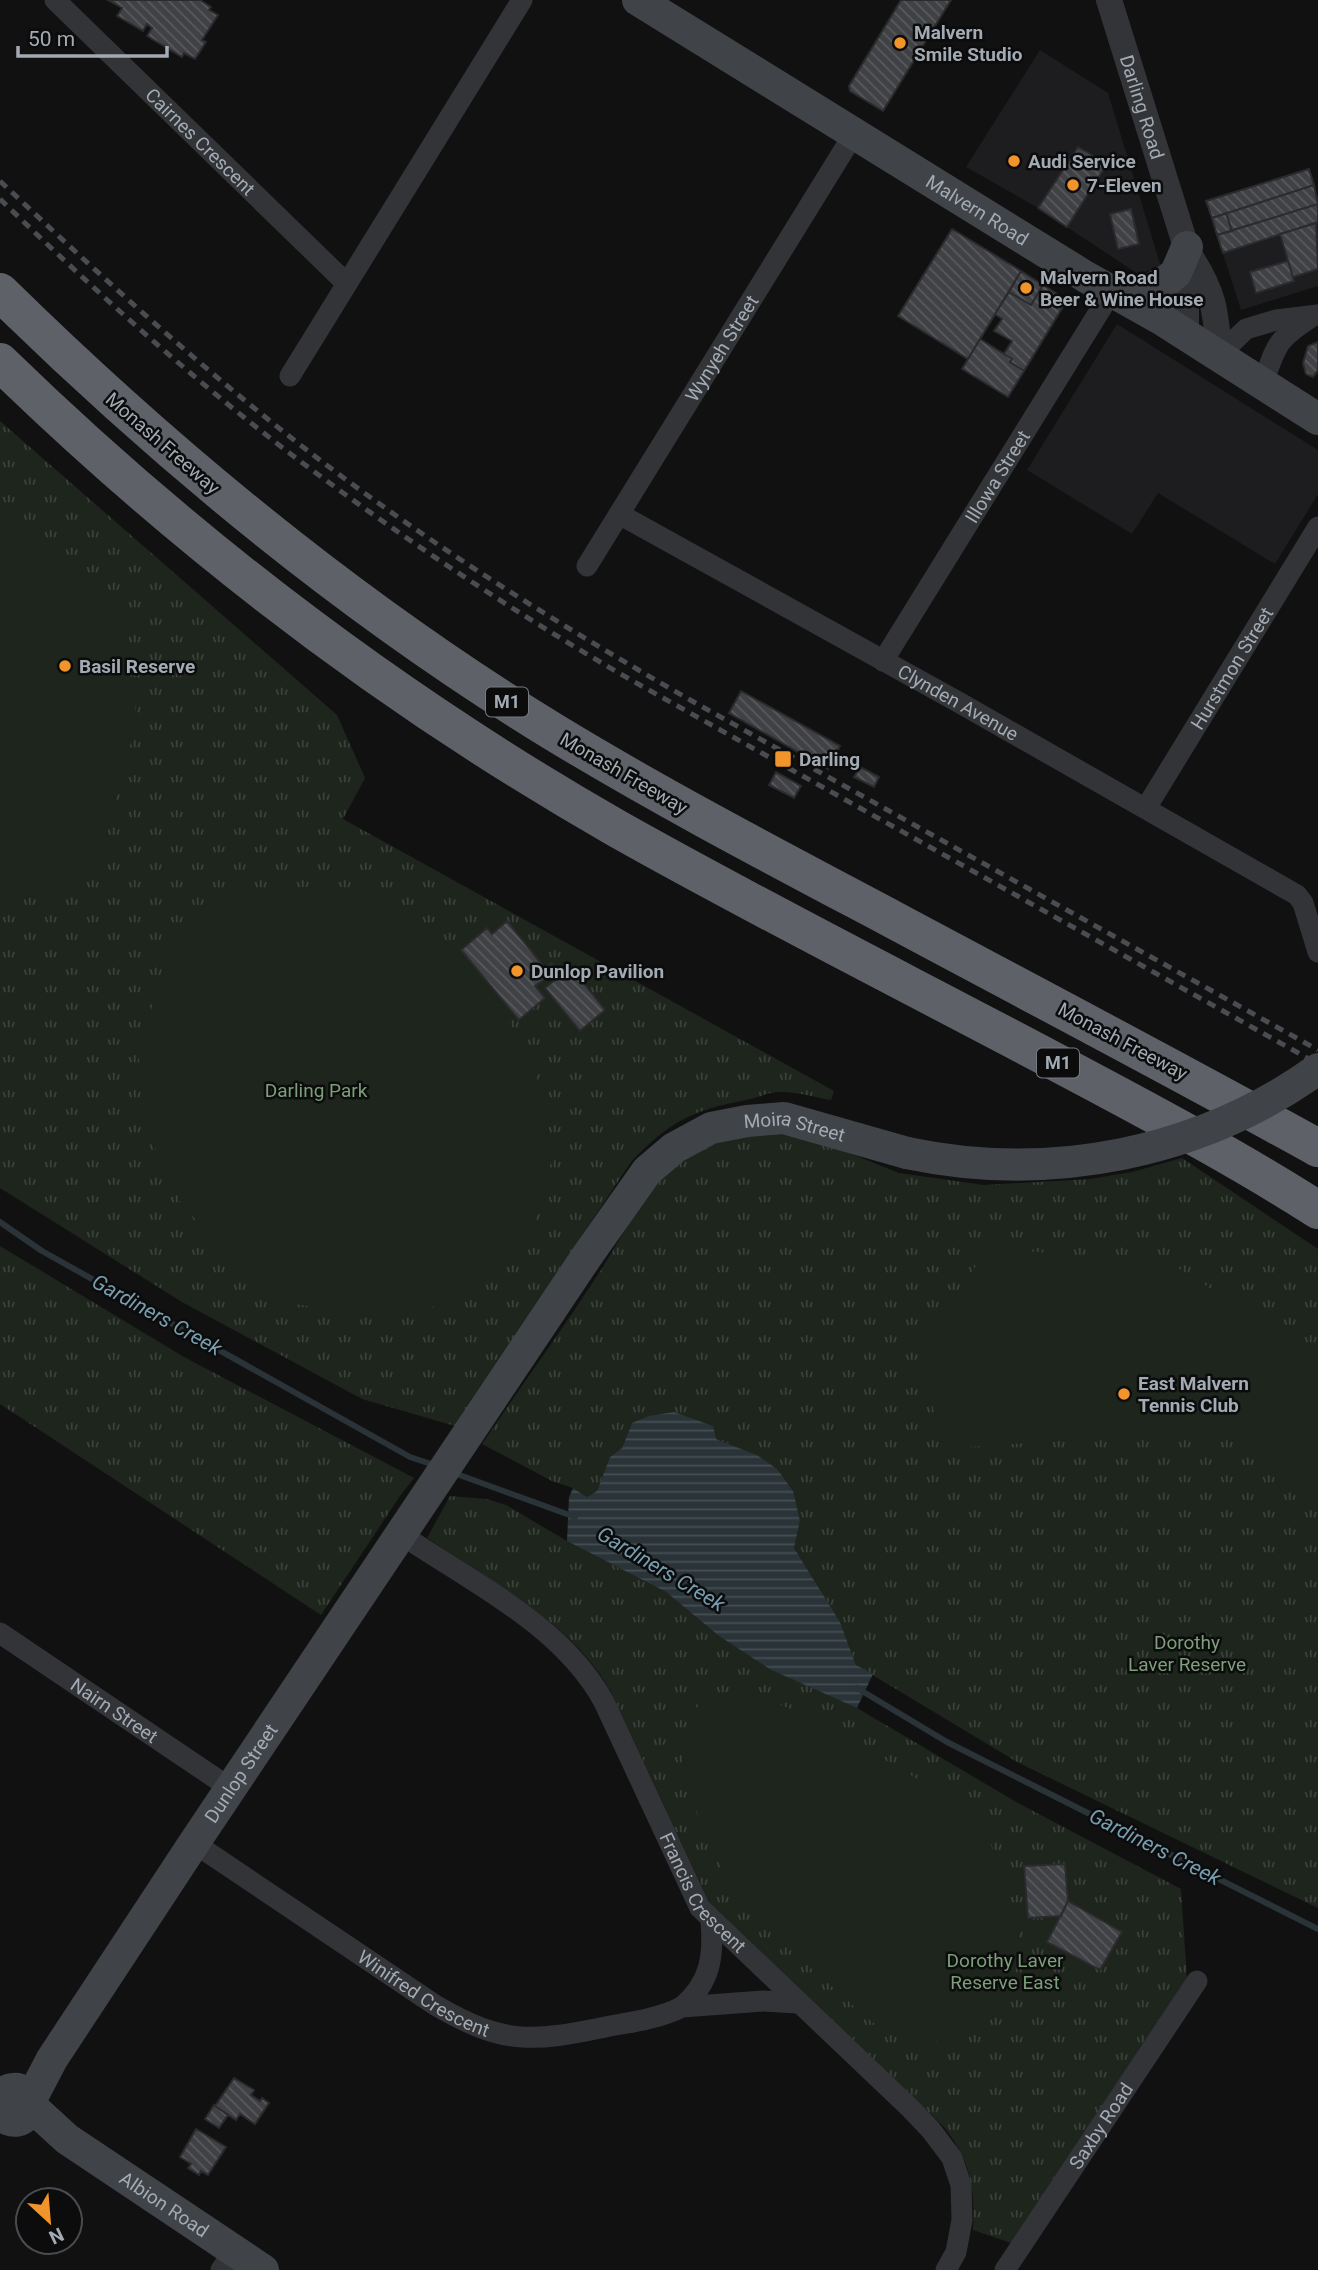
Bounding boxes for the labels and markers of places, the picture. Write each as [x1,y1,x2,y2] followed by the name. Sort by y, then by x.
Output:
[914,21,1023,66] place label: Malvern Smile Studio
[892,35,908,51] marker: Malvern Smile Studio
[1028,150,1136,173] place label: Audi Service
[1006,153,1022,169] marker: Audi Service
[1087,174,1162,197] place label: 7-Eleven
[1065,177,1081,193] marker: 7-Eleven
[1040,266,1204,311] place label: Malvern Road Beer & Wine House
[1018,280,1034,296] marker: Malvern Road Beer & Wine House
[79,655,195,678] place label: Basil Reserve
[57,658,73,674] marker: Basil Reserve
[799,748,860,771] place label: Darling
[773,749,793,769] marker: Darling
[531,960,664,983] place label: Dunlop Pavilion
[509,963,525,979] marker: Dunlop Pavilion
[1138,1372,1249,1417] place label: East Malvern Tennis Club
[1116,1386,1132,1402] marker: East Malvern Tennis Club

